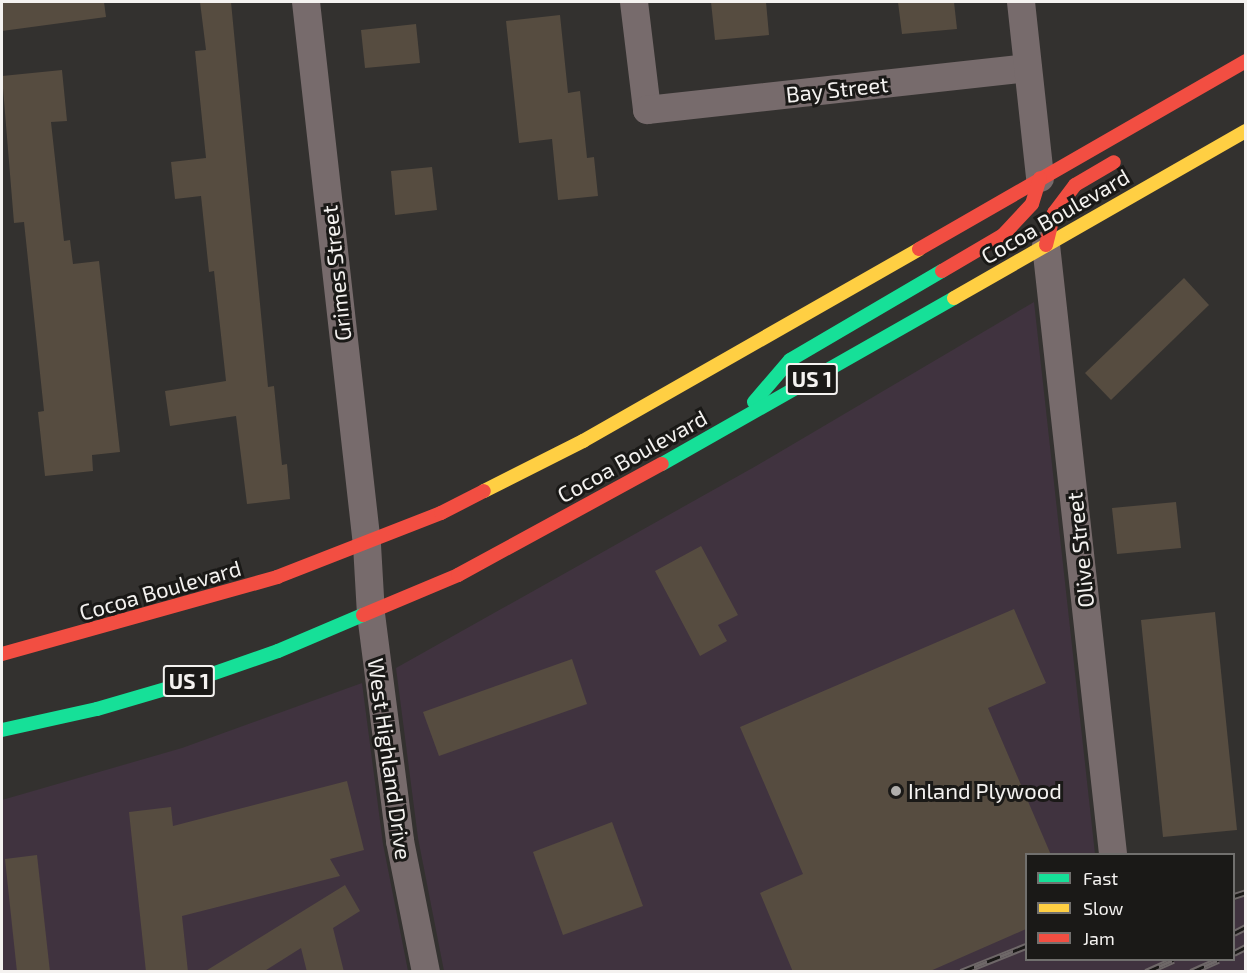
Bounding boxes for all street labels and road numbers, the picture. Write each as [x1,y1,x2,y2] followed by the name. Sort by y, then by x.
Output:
[784,70,890,108] street label: Bay Street
[976,163,1134,269] street label: Cocoa Boulevard
[316,204,356,342] street label: Grimes Street
[785,361,839,397] road number: US 1
[553,404,711,508] street label: Cocoa Boulevard
[1061,491,1099,609] street label: Olive Street
[76,554,244,626] street label: Cocoa Boulevard
[363,657,417,861] street label: West Highland Drive
[162,663,216,699] road number: US 1

